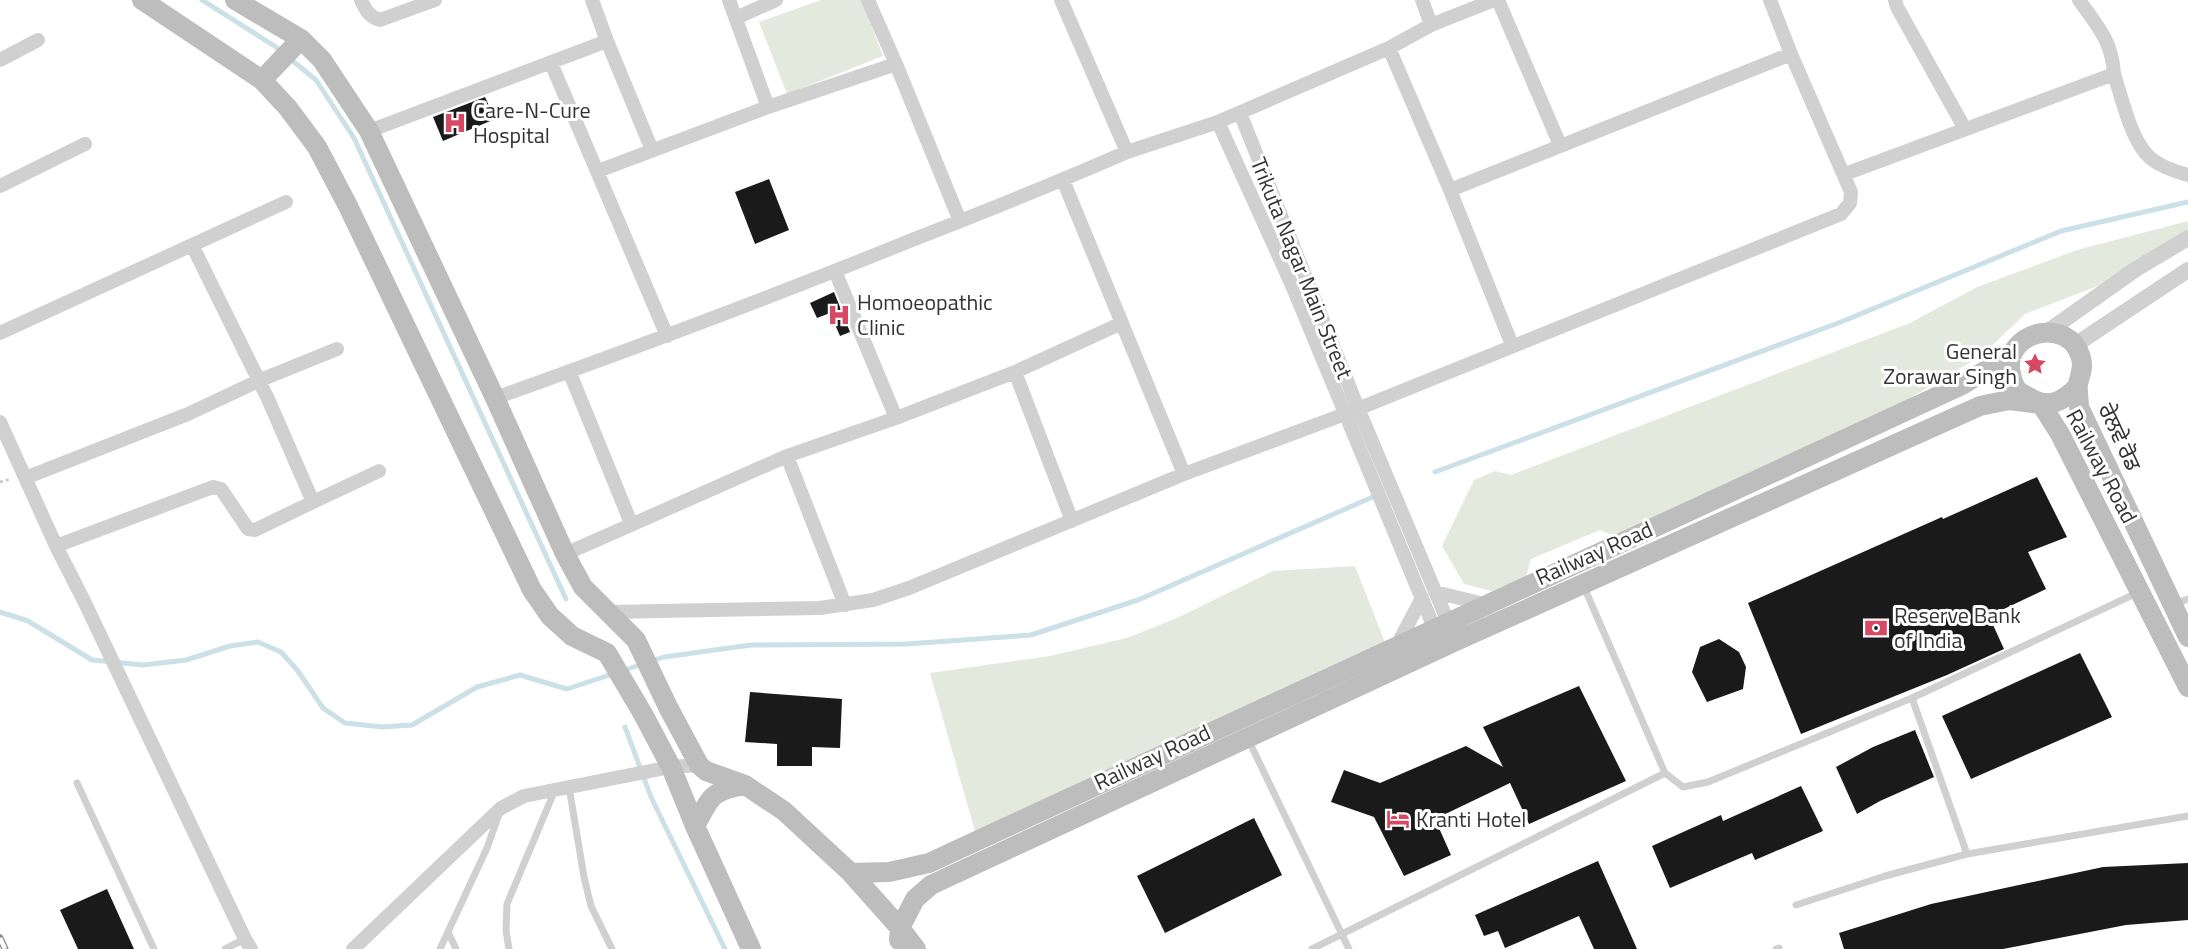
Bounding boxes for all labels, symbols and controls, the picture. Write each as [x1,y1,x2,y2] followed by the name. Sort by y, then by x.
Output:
[473,93,591,152] place label: Care-N-Cure Hospital
[442,110,468,136] hospital icon: Care-N-Cure Hospital
[1242,152,1362,384] street label: Trikuta Nagar Main Street
[857,285,993,344] place label: Homoeopathic Clinic
[826,302,852,328] hospital icon: Homoeopathic Clinic
[1883,334,2017,393] place label: General Zorawar Singh
[2022,351,2048,377] place icon: General Zorawar Singh
[2089,397,2151,477] street label: ਰੇਲਵੇ ਰੋਡ
[2058,403,2146,529] street label: Railway Road
[1530,512,1658,594] street label: Railway Road
[1894,598,2021,657] place label: Reserve Bank of India
[1863,615,1889,641] bank icon: Reserve Bank of India
[1088,715,1216,799] street label: Railway Road
[1416,802,1526,836] place label: Kranti Hotel
[1385,806,1411,832] hotel icon: Kranti Hotel

